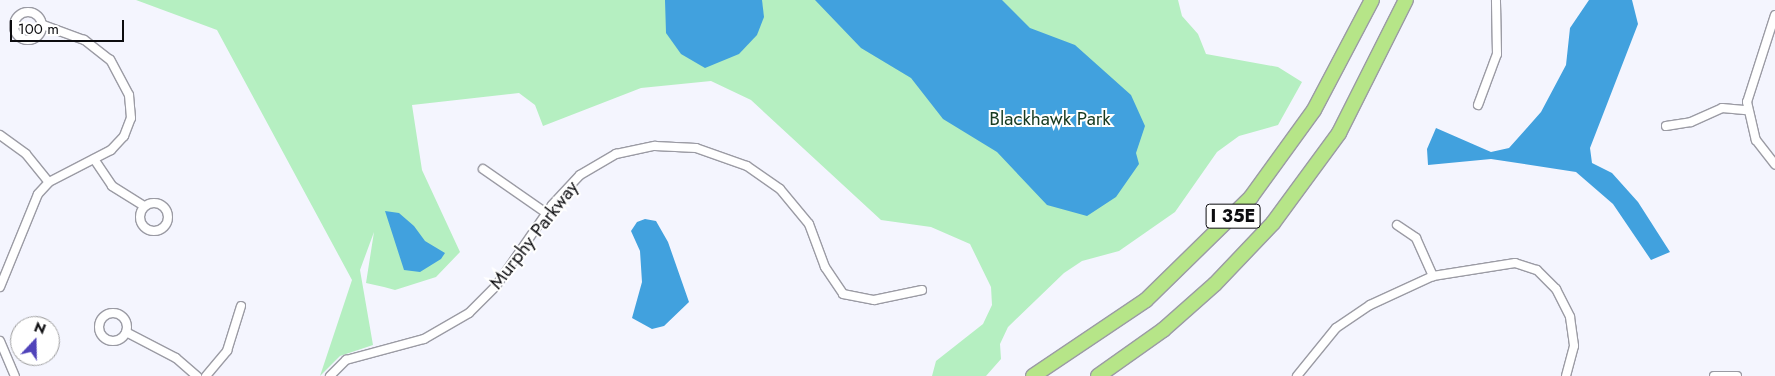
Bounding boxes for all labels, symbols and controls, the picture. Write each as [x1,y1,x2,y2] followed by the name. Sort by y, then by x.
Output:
[12,10,126,42] scale bar
[18,18,59,40] text: 100 m
[989,108,1111,130] park label: Blackhawk Park
[485,176,583,294] street label: Murphy Parkway
[1206,200,1260,232] road number: I 35E
[10,316,60,366] north arrow
[31,317,49,339] text: N

